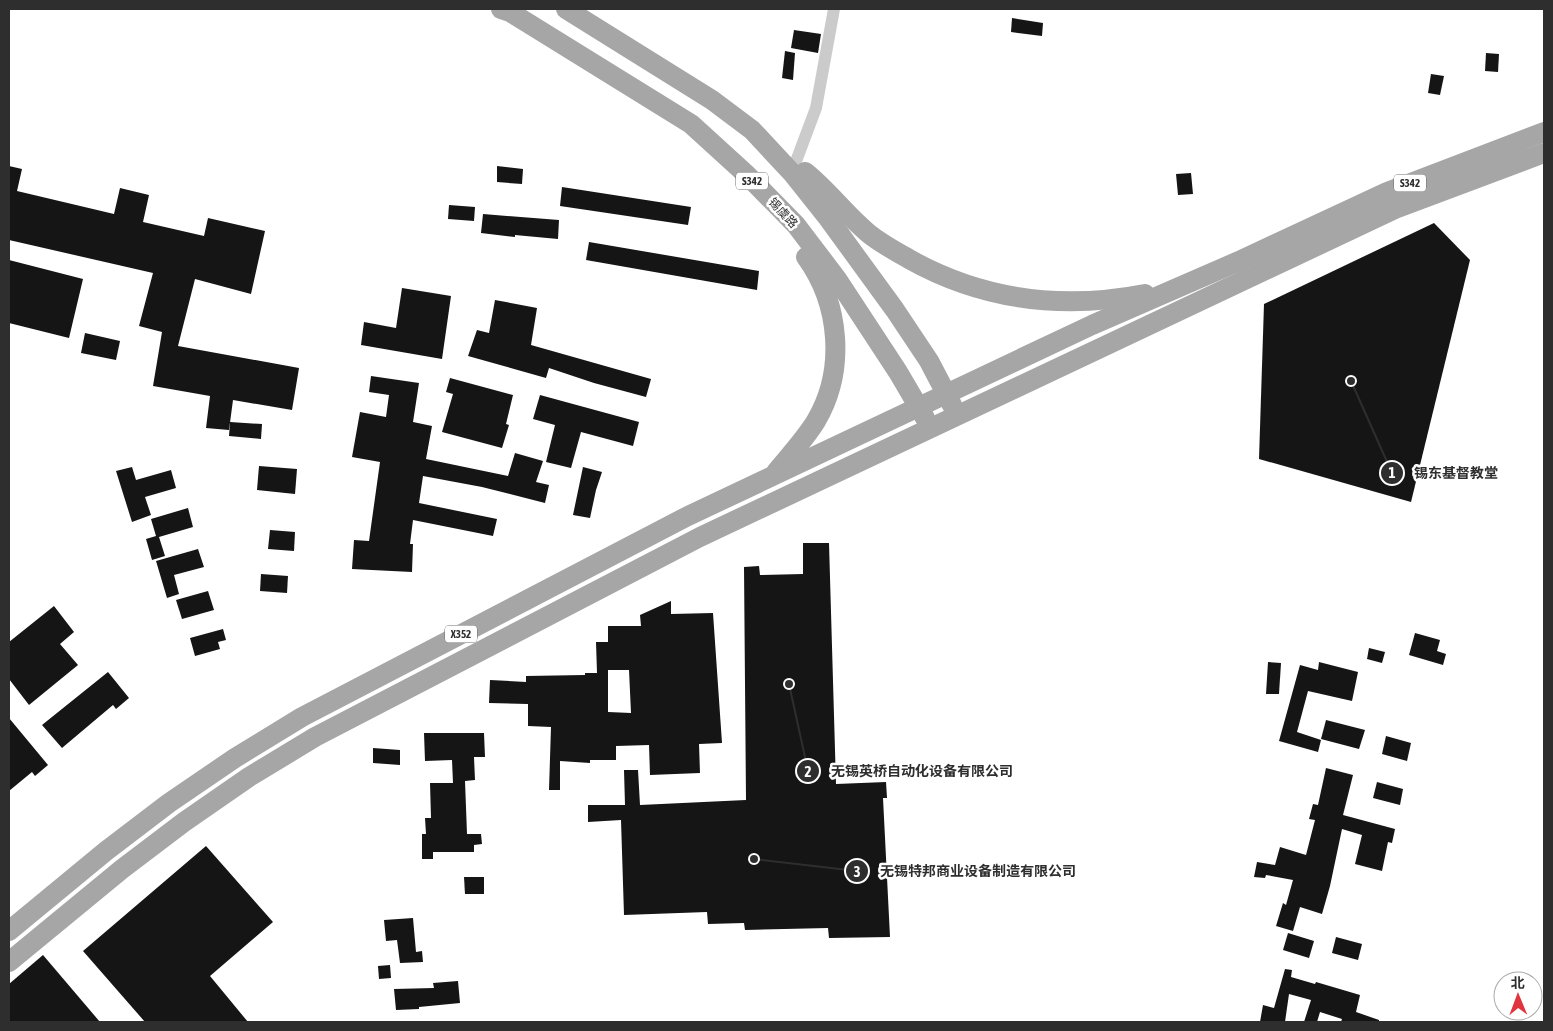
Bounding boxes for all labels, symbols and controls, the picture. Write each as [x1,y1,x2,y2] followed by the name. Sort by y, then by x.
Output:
[736,172,768,190] road number: S342
[1394,174,1426,192] road number: S342
[766,195,800,231] street label: 锡虞路
[1379,458,1508,487] callout: 锡东基督教堂
[1388,464,1396,481] text: 1
[1414,465,1498,481] text: 锡东基督教堂
[445,626,477,642] road number: X352
[796,757,1023,786] callout: 无锡英桥自动化设备有限公司
[804,763,812,780] text: 2
[831,763,1013,779] text: 无锡英桥自动化设备有限公司
[845,857,1086,886] callout: 无锡特邦商业设备制造有限公司
[853,863,861,880] text: 3
[880,863,1076,879] text: 无锡特邦商业设备制造有限公司
[1493,971,1543,1021] north arrow
[1511,975,1525,991] text: 北

